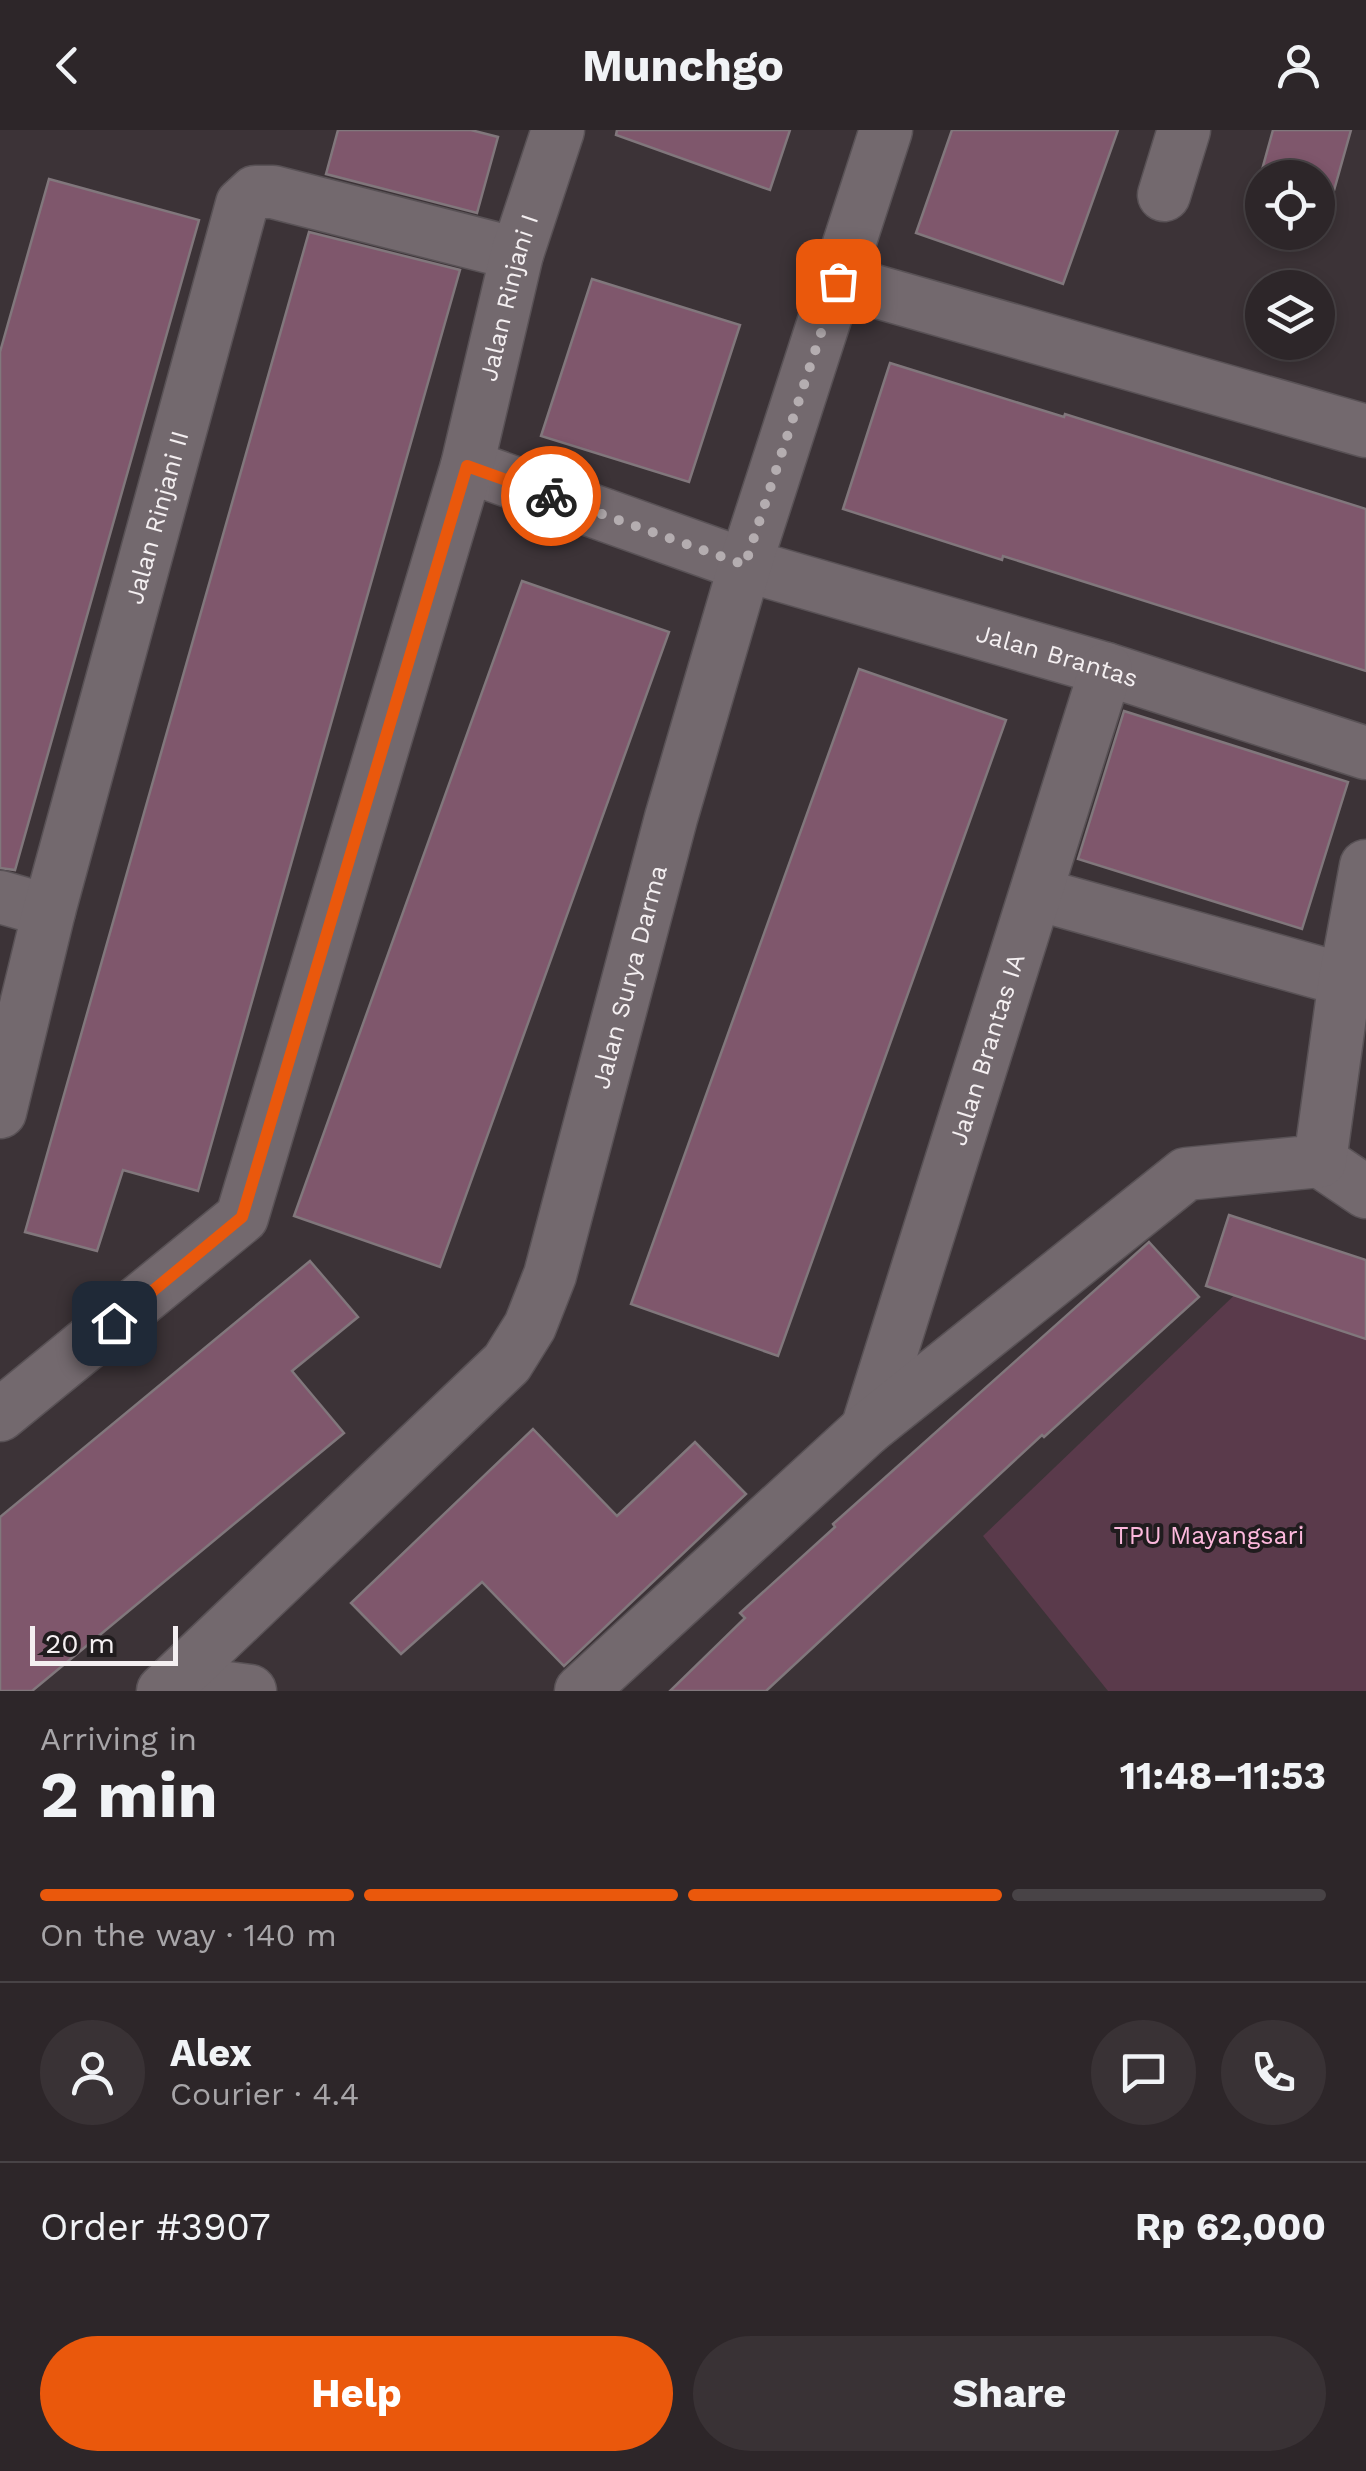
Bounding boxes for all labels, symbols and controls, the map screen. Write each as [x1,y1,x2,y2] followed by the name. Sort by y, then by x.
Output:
[40,38,95,93] icon: back
[1271,38,1326,93] icon: person
[582,39,784,92] text: Munchgo
[1245,160,1335,360] map controls
[1245,160,1335,250] button: locate
[473,210,544,384] street label: Jalan Rinjani I
[796,239,881,324] pin
[811,254,866,309] icon: bag
[1245,270,1335,360] button: layers
[119,427,194,607] street label: Jalan Rinjani II
[501,446,601,546] courier
[524,469,579,524] icon: bike
[973,618,1142,693] street label: Jalan Brantas
[585,862,672,1092] street label: Jalan Surya Darma
[943,950,1030,1149] street label: Jalan Brantas IA
[72,1281,157,1366] pin
[87,1296,142,1351] icon: home
[1114,1521,1304,1550] park label: TPU Mayangsari
[30,1621,178,1666] scale bar
[45,1627,115,1660] text: 20 m
[40,1720,197,1758] text: Arriving in
[1120,1754,1326,1798] text: 11:48–11:53
[40,1757,218,1833] text: 2 min
[40,1916,337,1954] text: On the way · 140 m
[40,2020,145,2125] button: person
[1091,2020,1196,2125] button: chat
[1221,2020,1326,2125] button: phone
[170,2031,252,2075] text: Alex
[170,2075,359,2113] text: Courier · 4.4
[40,2205,271,2249] text: Order #3907
[1135,2205,1326,2249] text: Rp 62,000
[40,2336,673,2451] button: Help
[693,2336,1326,2451] button: Share

